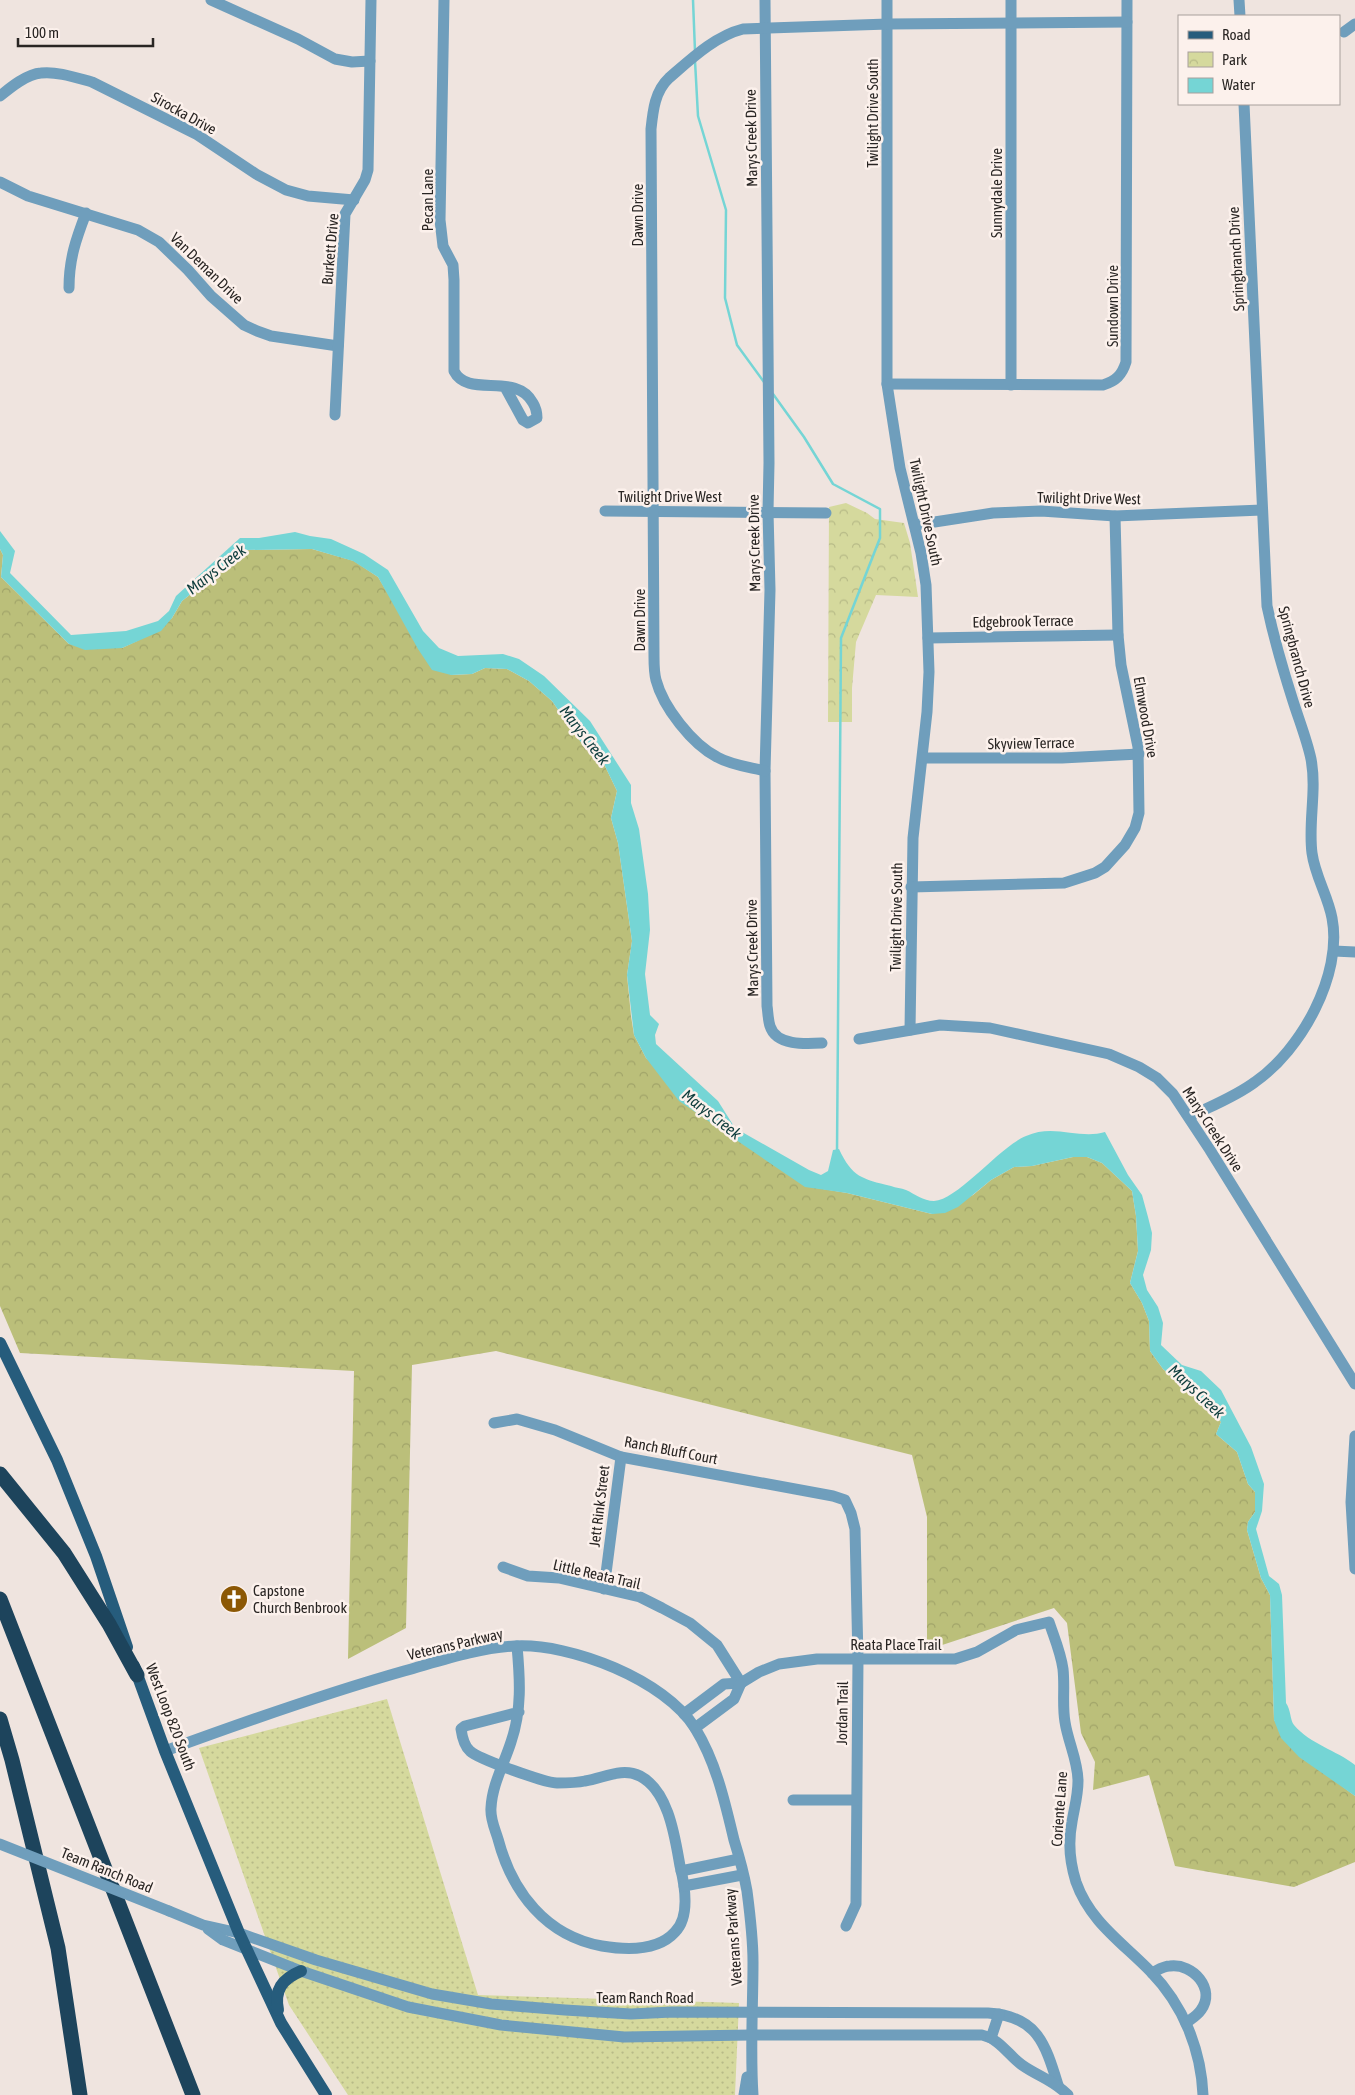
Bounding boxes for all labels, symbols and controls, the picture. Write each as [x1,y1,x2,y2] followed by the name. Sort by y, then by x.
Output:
[18,15,152,47] scale bar
[1178,15,1340,105] legend
[25,24,59,41] text: 100 m
[1222,26,1251,43] text: Road
[1222,51,1247,68] text: Park
[864,58,881,168] street label: Twilight Drive South
[1222,76,1255,93] text: Water
[149,88,220,138] street label: Sirocka Drive
[742,89,760,187] street label: Marys Creek Drive
[988,148,1005,238] street label: Sunnydale Drive
[419,168,436,231] street label: Pecan Lane
[629,183,646,246] street label: Dawn Drive
[1225,206,1247,312] street label: Springbranch Drive
[318,212,342,285] street label: Burkett Drive
[167,229,247,307] street label: Van Deman Drive
[1104,265,1121,347] street label: Sundown Drive
[906,457,946,567] street label: Twilight Drive South
[618,488,722,505] street label: Twilight Drive West
[1037,489,1141,507] street label: Twilight Drive West
[745,494,763,592] street label: Marys Creek Drive
[183,540,250,598] water label: Marys Creek
[631,588,648,651] street label: Dawn Drive
[1275,604,1319,710] street label: Springbranch Drive
[972,612,1074,630] street label: Edgebrook Terrace
[1130,675,1162,759] street label: Elmwood Drive
[556,702,614,769] water label: Marys Creek
[987,734,1075,752] street label: Skyview Terrace
[887,862,905,972] street label: Twilight Drive South
[743,899,761,997] street label: Marys Creek Drive
[1179,1083,1247,1175] street label: Marys Creek Drive
[678,1085,746,1144] water label: Marys Creek
[1165,1361,1229,1423] water label: Marys Creek
[623,1433,719,1467] street label: Ranch Bluff Court
[586,1464,612,1548] street label: Jett Rink Street
[552,1556,643,1592] street label: Little Reata Trail
[253,1582,347,1616] place label: Capstone Church Benbrook
[219,1584,249,1614] church icon: Capstone Church Benbrook
[406,1625,504,1663] street label: Veterans Parkway
[850,1636,942,1653] street label: Reata Place Trail
[143,1661,199,1773] street label: West Loop 820 South
[833,1681,851,1745] street label: Jordan Trail
[1048,1770,1070,1847] street label: Coriente Lane
[59,1844,155,1896] street label: Team Ranch Road
[721,1888,745,1986] street label: Veterans Parkway
[596,1989,694,2006] street label: Team Ranch Road

